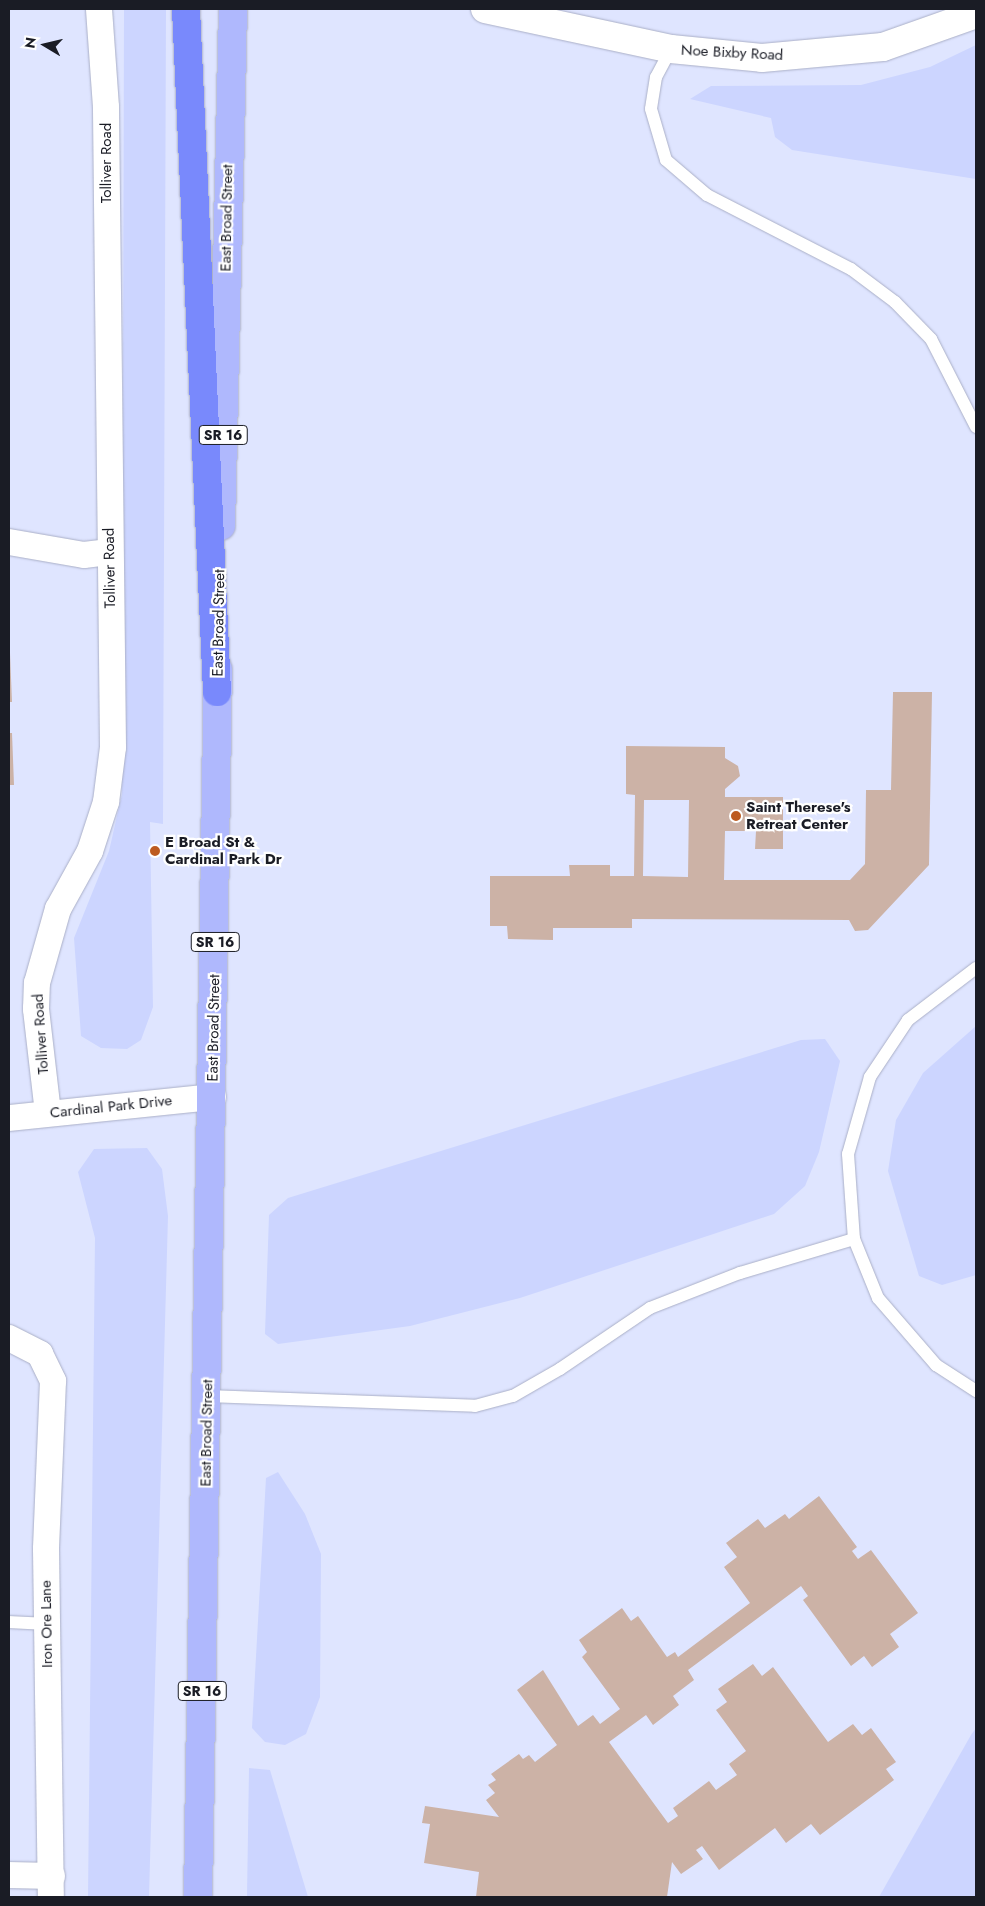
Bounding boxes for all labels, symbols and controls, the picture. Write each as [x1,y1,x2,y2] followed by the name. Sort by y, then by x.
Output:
[20,20,70,70] north arrow
[19,36,41,50] text: N
[680,41,784,65] street label: Noe Bixby Road
[98,123,116,203] street label: Tolliver Road
[217,164,237,272] street label: East Broad Street
[198,424,248,446] road number: SR 16
[100,528,120,608] street label: Tolliver Road
[209,569,229,677] street label: East Broad Street
[746,798,851,833] place label: Saint Therese's Retreat Center
[730,810,742,822] marker: Saint Therese's Retreat Center
[165,833,282,868] place label: E Broad St & Cardinal Park Dr
[149,845,161,857] marker: E Broad St & Cardinal Park Dr
[190,930,240,954] road number: SR 16
[204,974,224,1082] street label: East Broad Street
[29,993,53,1075] street label: Tolliver Road
[49,1092,173,1122] street label: Cardinal Park Drive
[197,1379,217,1487] street label: East Broad Street
[37,1580,57,1668] street label: Iron Ore Lane
[177,1680,227,1702] road number: SR 16

